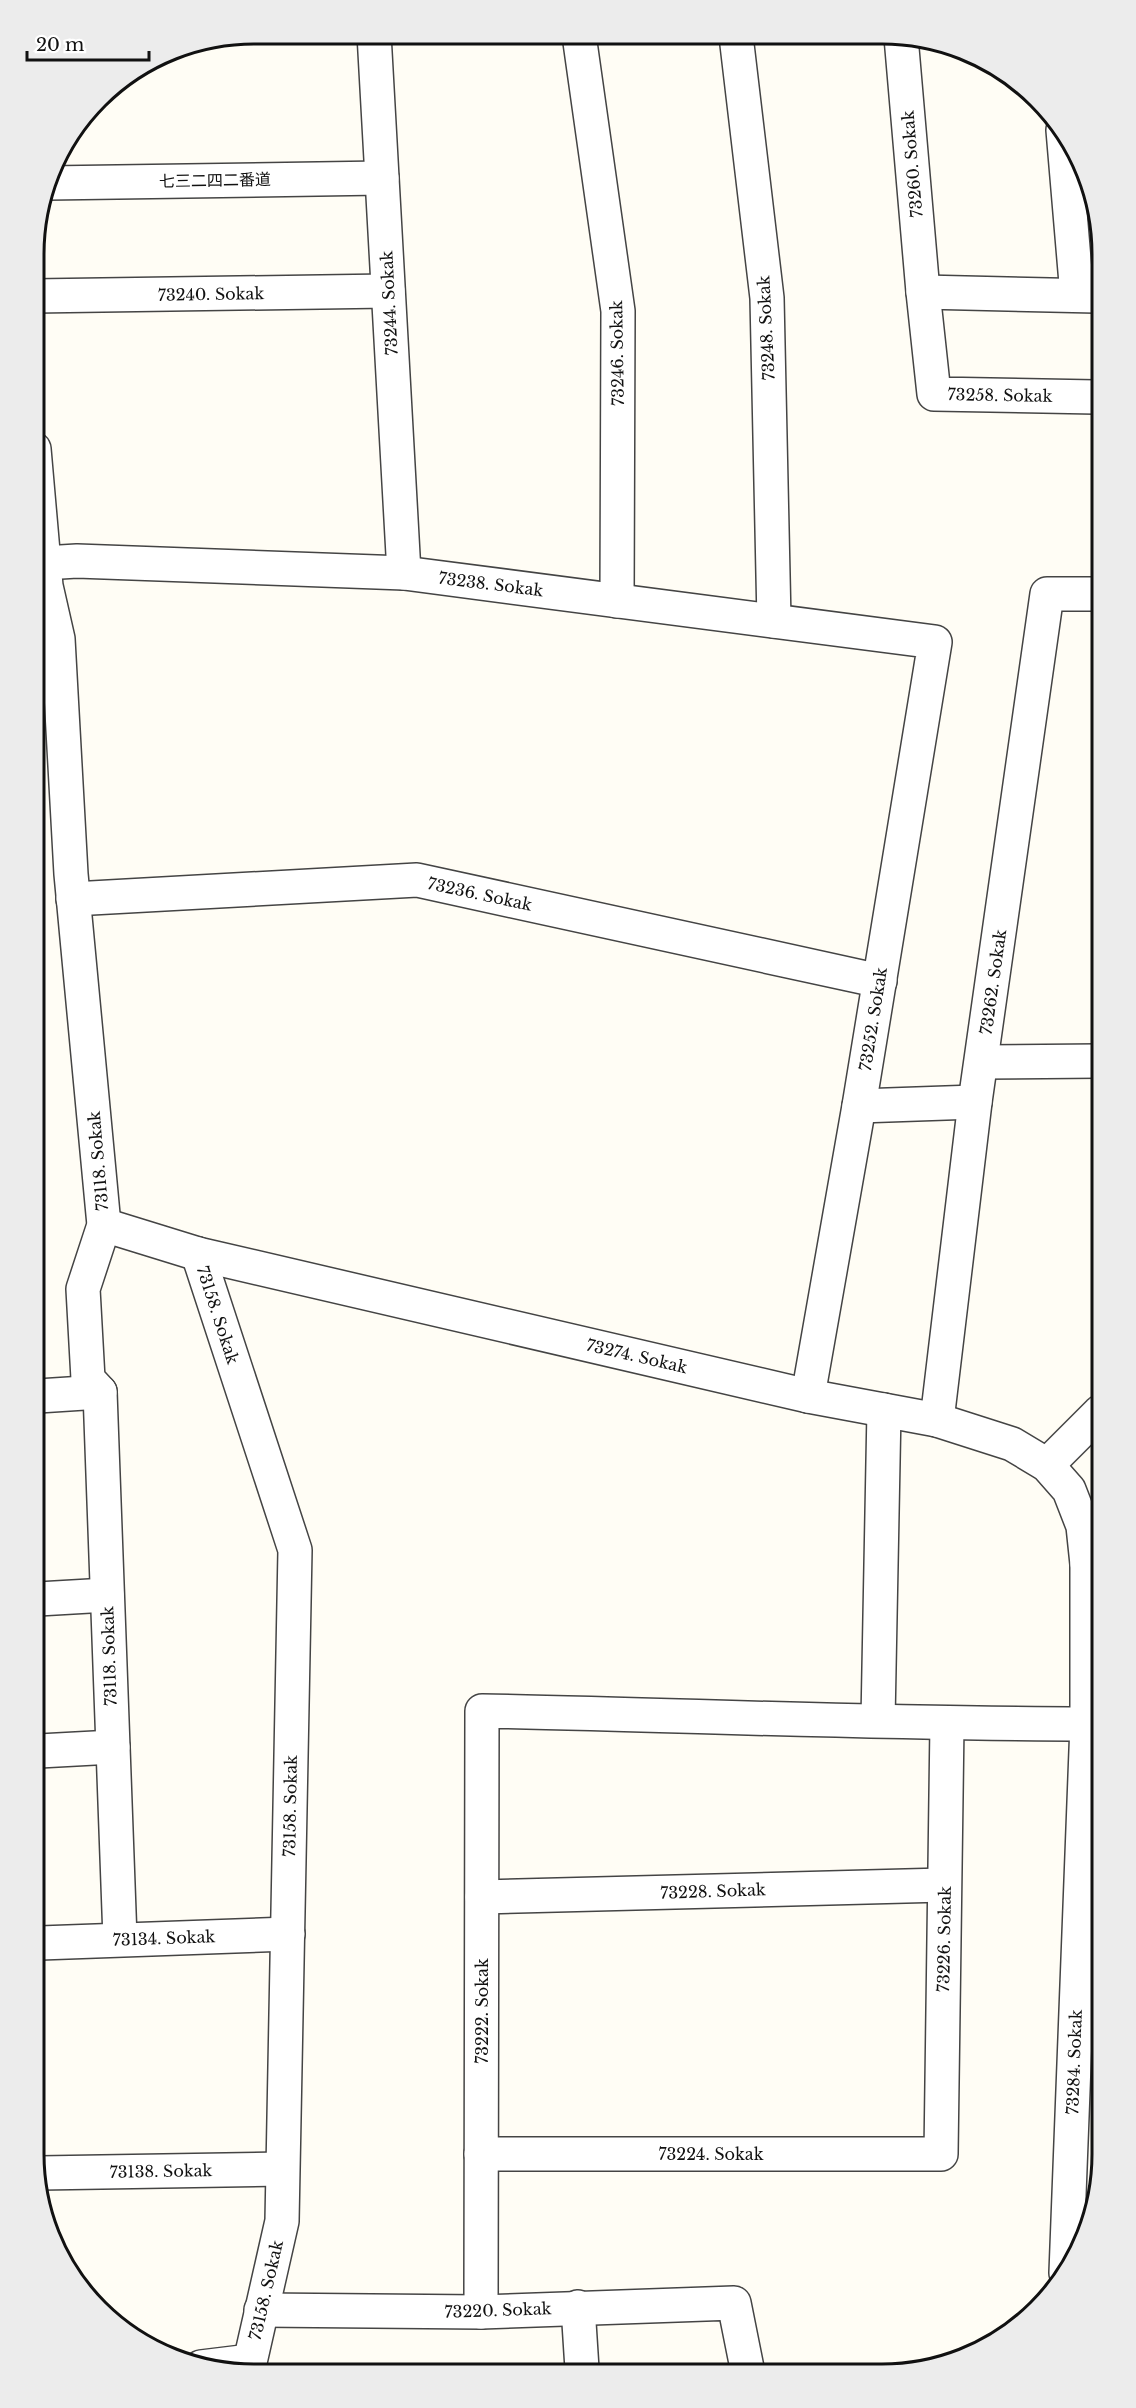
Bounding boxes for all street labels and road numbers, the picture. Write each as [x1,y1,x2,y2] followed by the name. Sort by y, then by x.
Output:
[897,110,927,218] street label: 73260. Sokak
[159,169,271,191] street label: 七三二四二番道
[376,250,402,356] street label: 73244. Sokak
[753,275,779,381] street label: 73248. Sokak
[158,283,264,305] street label: 73240. Sokak
[606,300,628,406] street label: 73246. Sokak
[947,384,1053,406] street label: 73258. Sokak
[437,568,545,600] street label: 73238. Sokak
[426,873,534,915] street label: 73236. Sokak
[976,928,1010,1036] street label: 73262. Sokak
[855,966,891,1072] street label: 73252. Sokak
[84,1110,112,1212] street label: 73118. Sokak
[193,1263,243,1367] street label: 73158. Sokak
[585,1335,690,1377] street label: 73274. Sokak
[97,1606,121,1706] street label: 73118. Sokak
[279,1755,301,1857] street label: 73158. Sokak
[660,1879,766,1903] street label: 73228. Sokak
[933,1886,955,1992] street label: 73226. Sokak
[112,1926,216,1950] street label: 73134. Sokak
[472,1958,492,2064] street label: 73222. Sokak
[1062,2009,1086,2115] street label: 73284. Sokak
[658,2144,764,2164] street label: 73224. Sokak
[109,2160,213,2182] street label: 73138. Sokak
[245,2238,287,2342] street label: 73158. Sokak
[444,2298,552,2322] street label: 73220. Sokak

